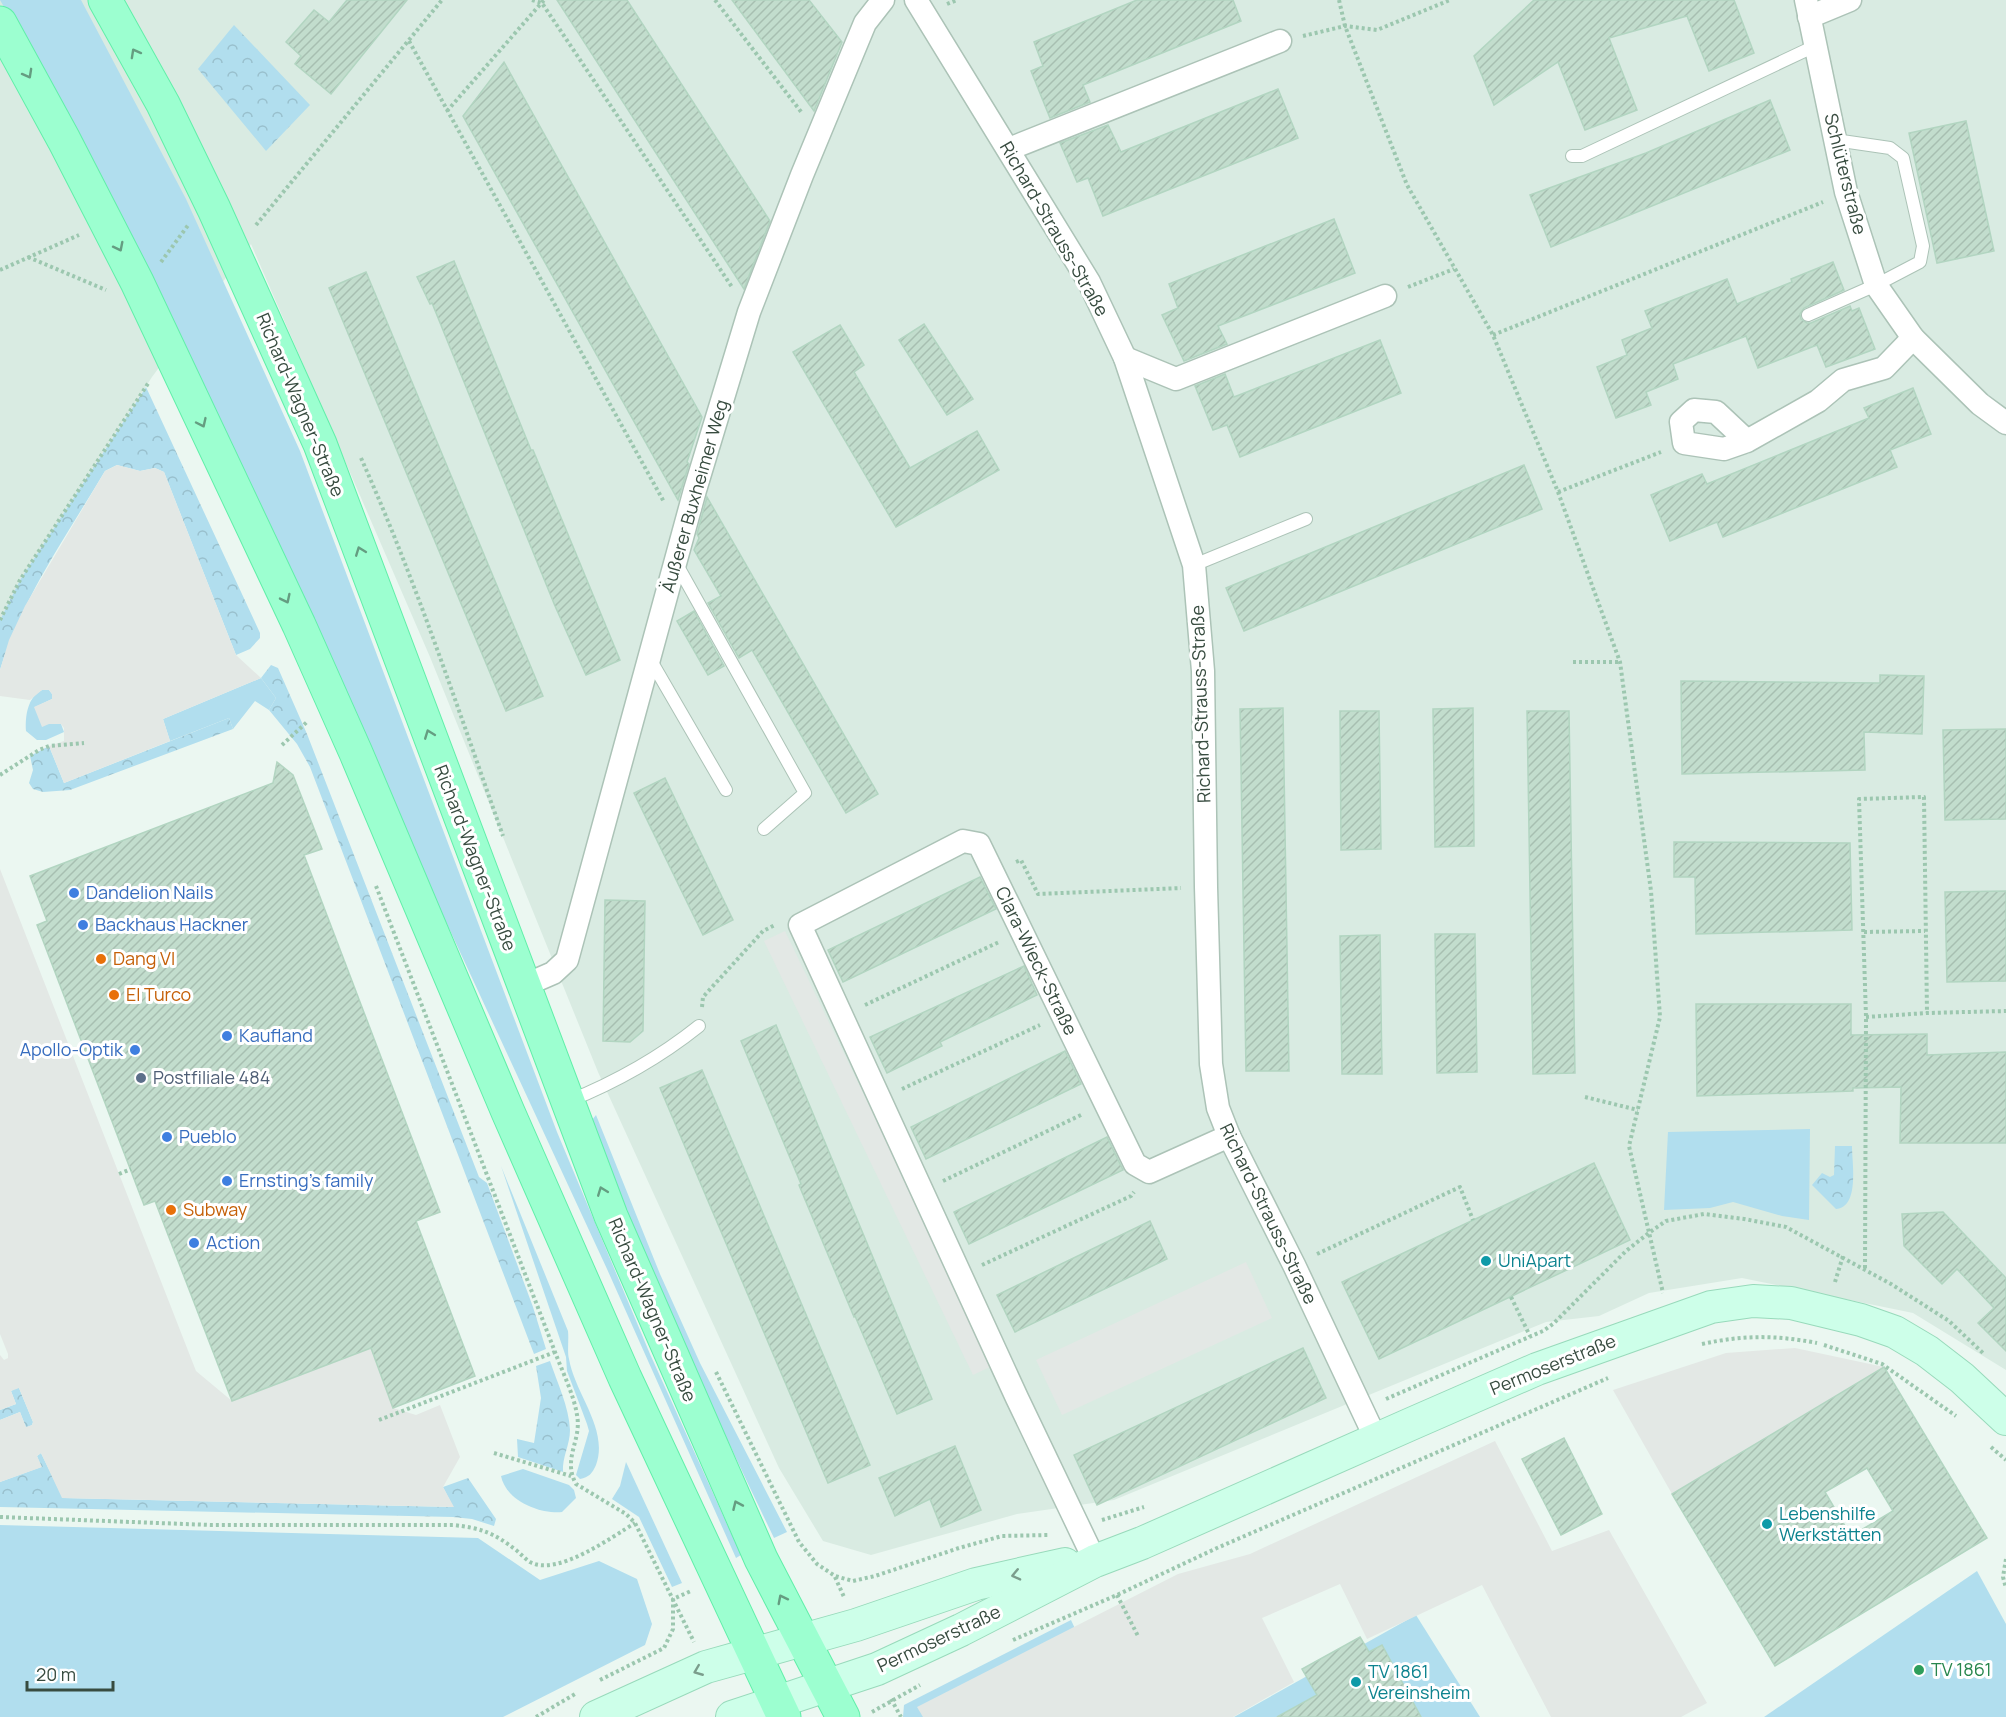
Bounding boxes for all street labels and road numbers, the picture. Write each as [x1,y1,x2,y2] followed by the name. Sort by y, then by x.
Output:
[1819,111,1873,237] street label: Schlüterstraße
[995,137,1115,320] street label: Richard-Strauss-Straße
[251,309,351,500] street label: Richard-Wagner-Straße
[655,396,733,595] street label: Äußerer Buxheimer Weg
[1185,605,1215,803] street label: Richard-Strauss-Straße
[429,761,523,954] street label: Richard-Wagner-Straße
[990,882,1083,1039] street label: Clara-Wieck-Straße
[1215,1119,1323,1308] street label: Richard-Strauss-Straße
[603,1214,703,1405] street label: Richard-Wagner-Straße
[1486,1328,1619,1400] street label: Permoserstraße
[873,1599,1004,1677] street label: Permoserstraße

